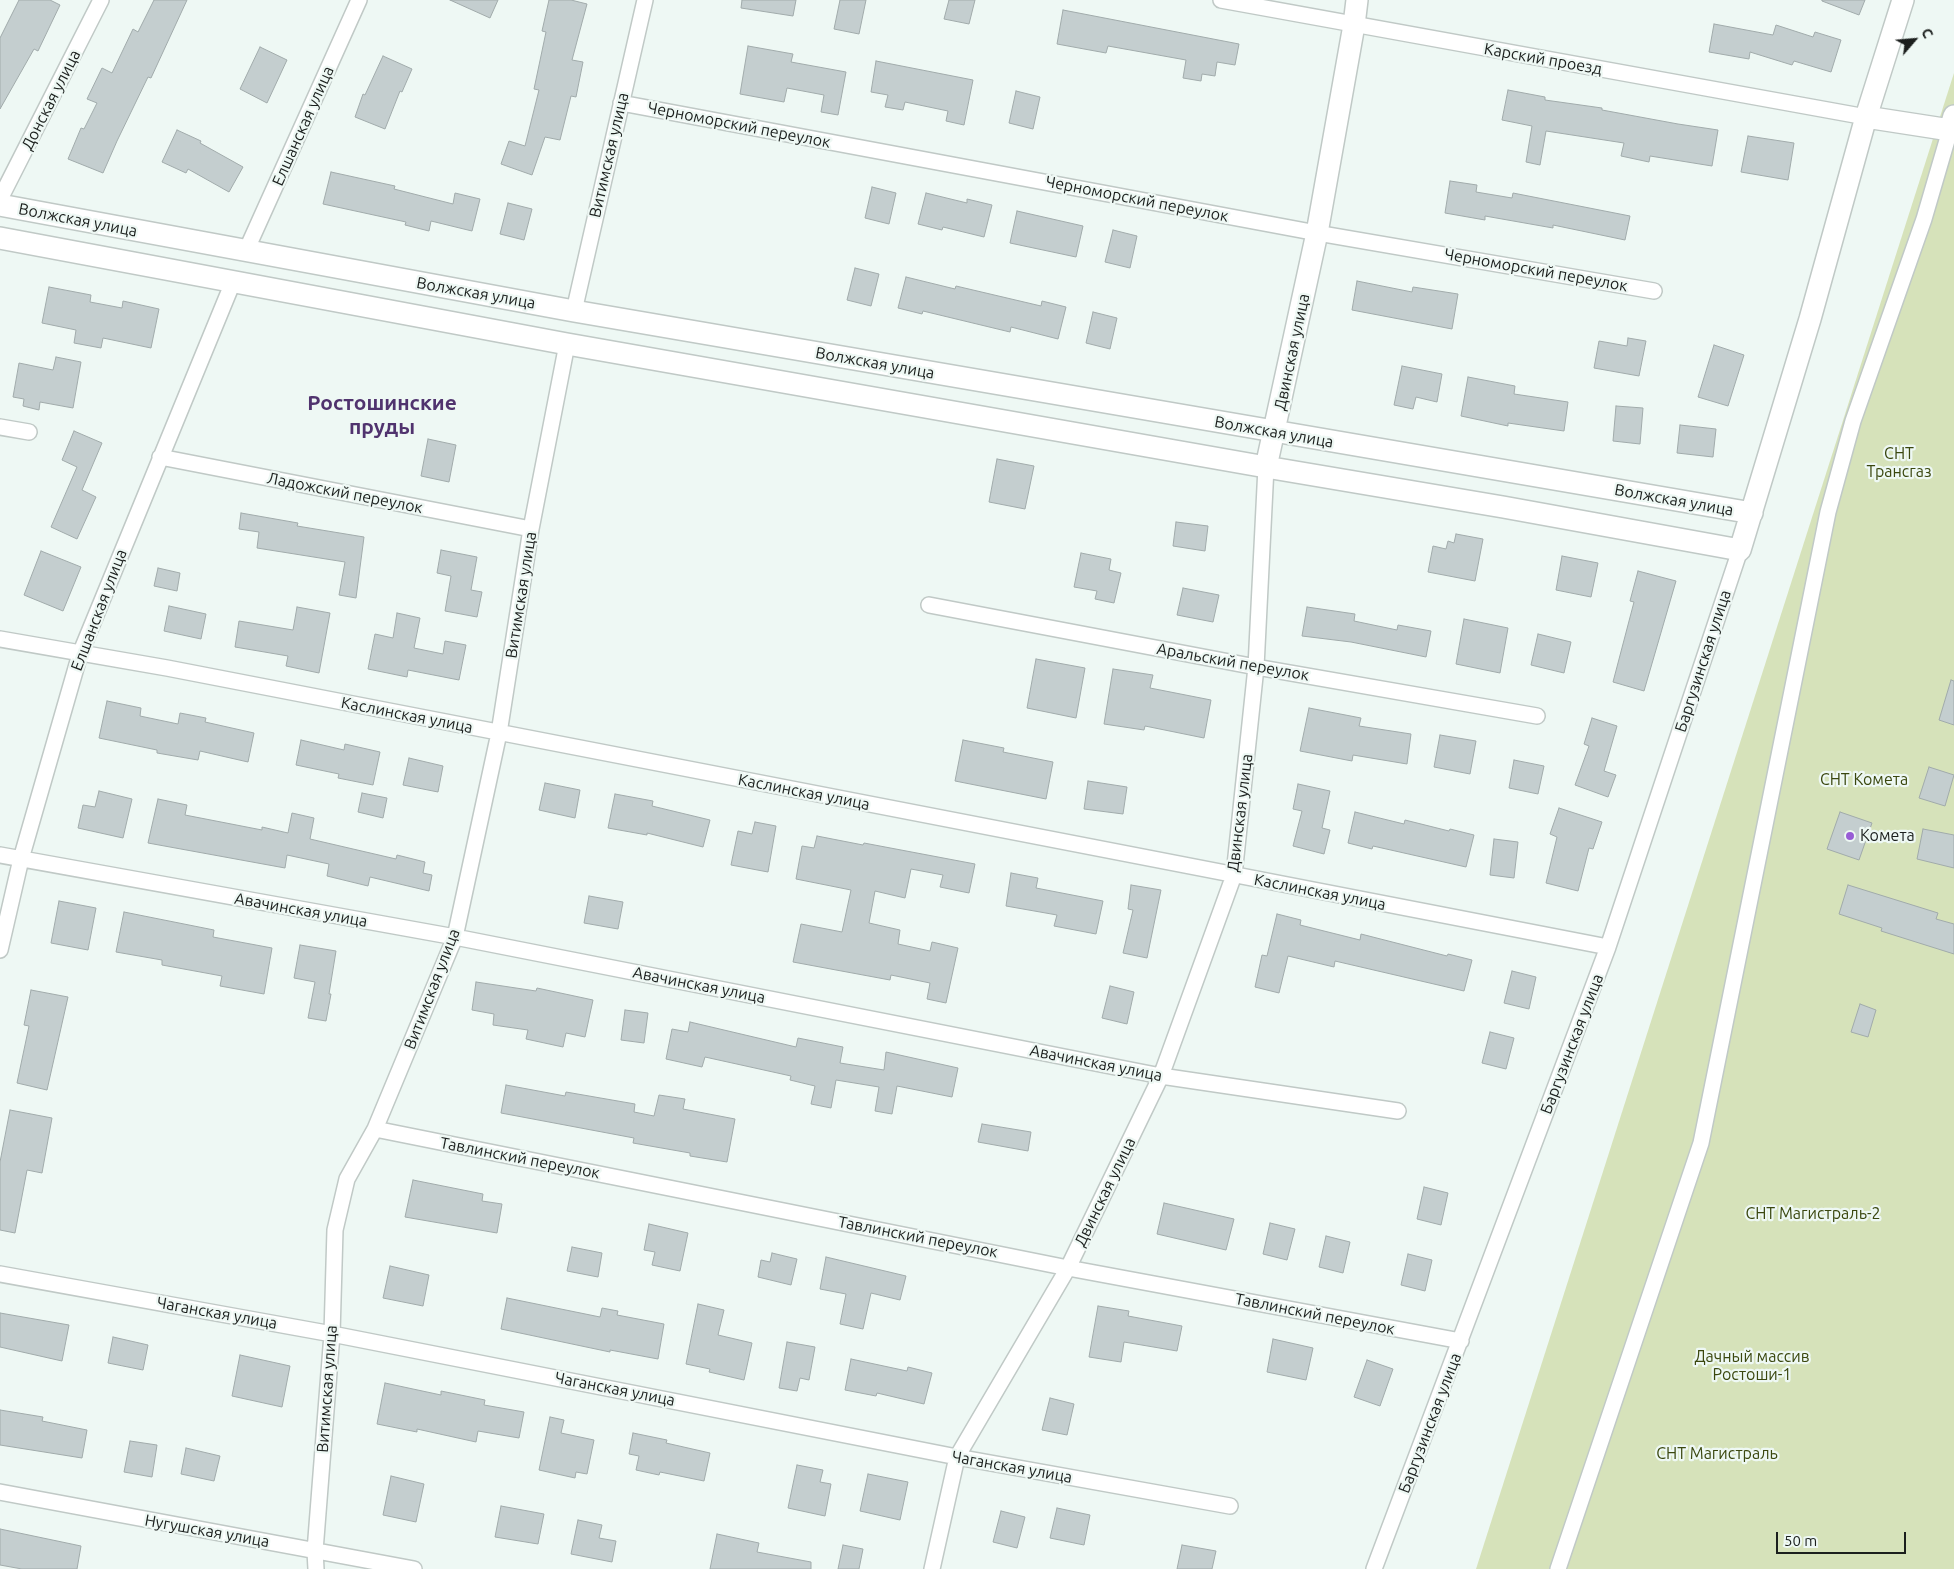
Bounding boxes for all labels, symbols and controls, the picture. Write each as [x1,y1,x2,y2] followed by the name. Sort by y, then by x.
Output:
[1889,15,1939,65] north arrow
[1918,26,1937,41] text: С
[1483,39,1603,79] street label: Карский проезд
[18,47,84,153] street label: Донская улица
[268,63,338,189] street label: Елшанская улица
[585,91,633,219] street label: Витимская улица
[646,98,832,152] street label: Черноморский переулок
[1044,172,1230,226] street label: Черноморский переулок
[17,199,139,241] street label: Волжская улица
[1443,244,1629,296] street label: Черноморский переулок
[415,273,537,313] street label: Волжская улица
[1270,292,1314,412] street label: Двинская улица
[814,343,936,383] street label: Волжская улица
[307,390,457,440] district label: Ростошинские пруды
[1213,412,1335,452] street label: Волжская улица
[1866,444,1932,482] park label: СНТ Трансгаз
[265,468,425,518] street label: Ладожский переулок
[1613,480,1735,520] street label: Волжская улица
[502,530,540,660] street label: Витимская улица
[67,546,131,674] street label: Елшанская улица
[1671,587,1735,735] street label: Баргузинская улица
[1155,639,1311,685] street label: Аральский переулок
[340,693,474,737] street label: Каслинская улица
[1223,753,1257,873] street label: Двинская улица
[737,770,871,814] street label: Каслинская улица
[1820,770,1908,790] park label: СНТ Комета
[1860,826,1915,846] place label: Комета
[1844,830,1856,842] marker: Комета
[1253,870,1387,914] street label: Каслинская улица
[233,889,369,931] street label: Авачинская улица
[400,926,464,1052] street label: Витимская улица
[631,963,767,1007] street label: Авачинская улица
[1536,971,1608,1117] street label: Баргузинская улица
[1028,1041,1164,1085] street label: Авачинская улица
[438,1133,602,1183] street label: Тавлинский переулок
[1070,1134,1140,1250] street label: Двинская улица
[1745,1204,1881,1224] park label: СНТ Магистраль-2
[836,1212,1000,1262] street label: Тавлинский переулок
[1233,1289,1397,1339] street label: Тавлинский переулок
[155,1293,279,1333] street label: Чаганская улица
[313,1325,341,1453] street label: Витимская улица
[1694,1347,1810,1385] park label: Дачный массив Ростоши-1
[1394,1350,1466,1496] street label: Баргузинская улица
[553,1368,677,1410] street label: Чаганская улица
[1656,1444,1778,1464] park label: СНТ Магистраль
[950,1447,1074,1487] street label: Чаганская улица
[143,1511,271,1551] street label: Нугушская улица
[1779,1522,1909,1554] scale bar
[1784,1532,1817,1549] text: 50 m

